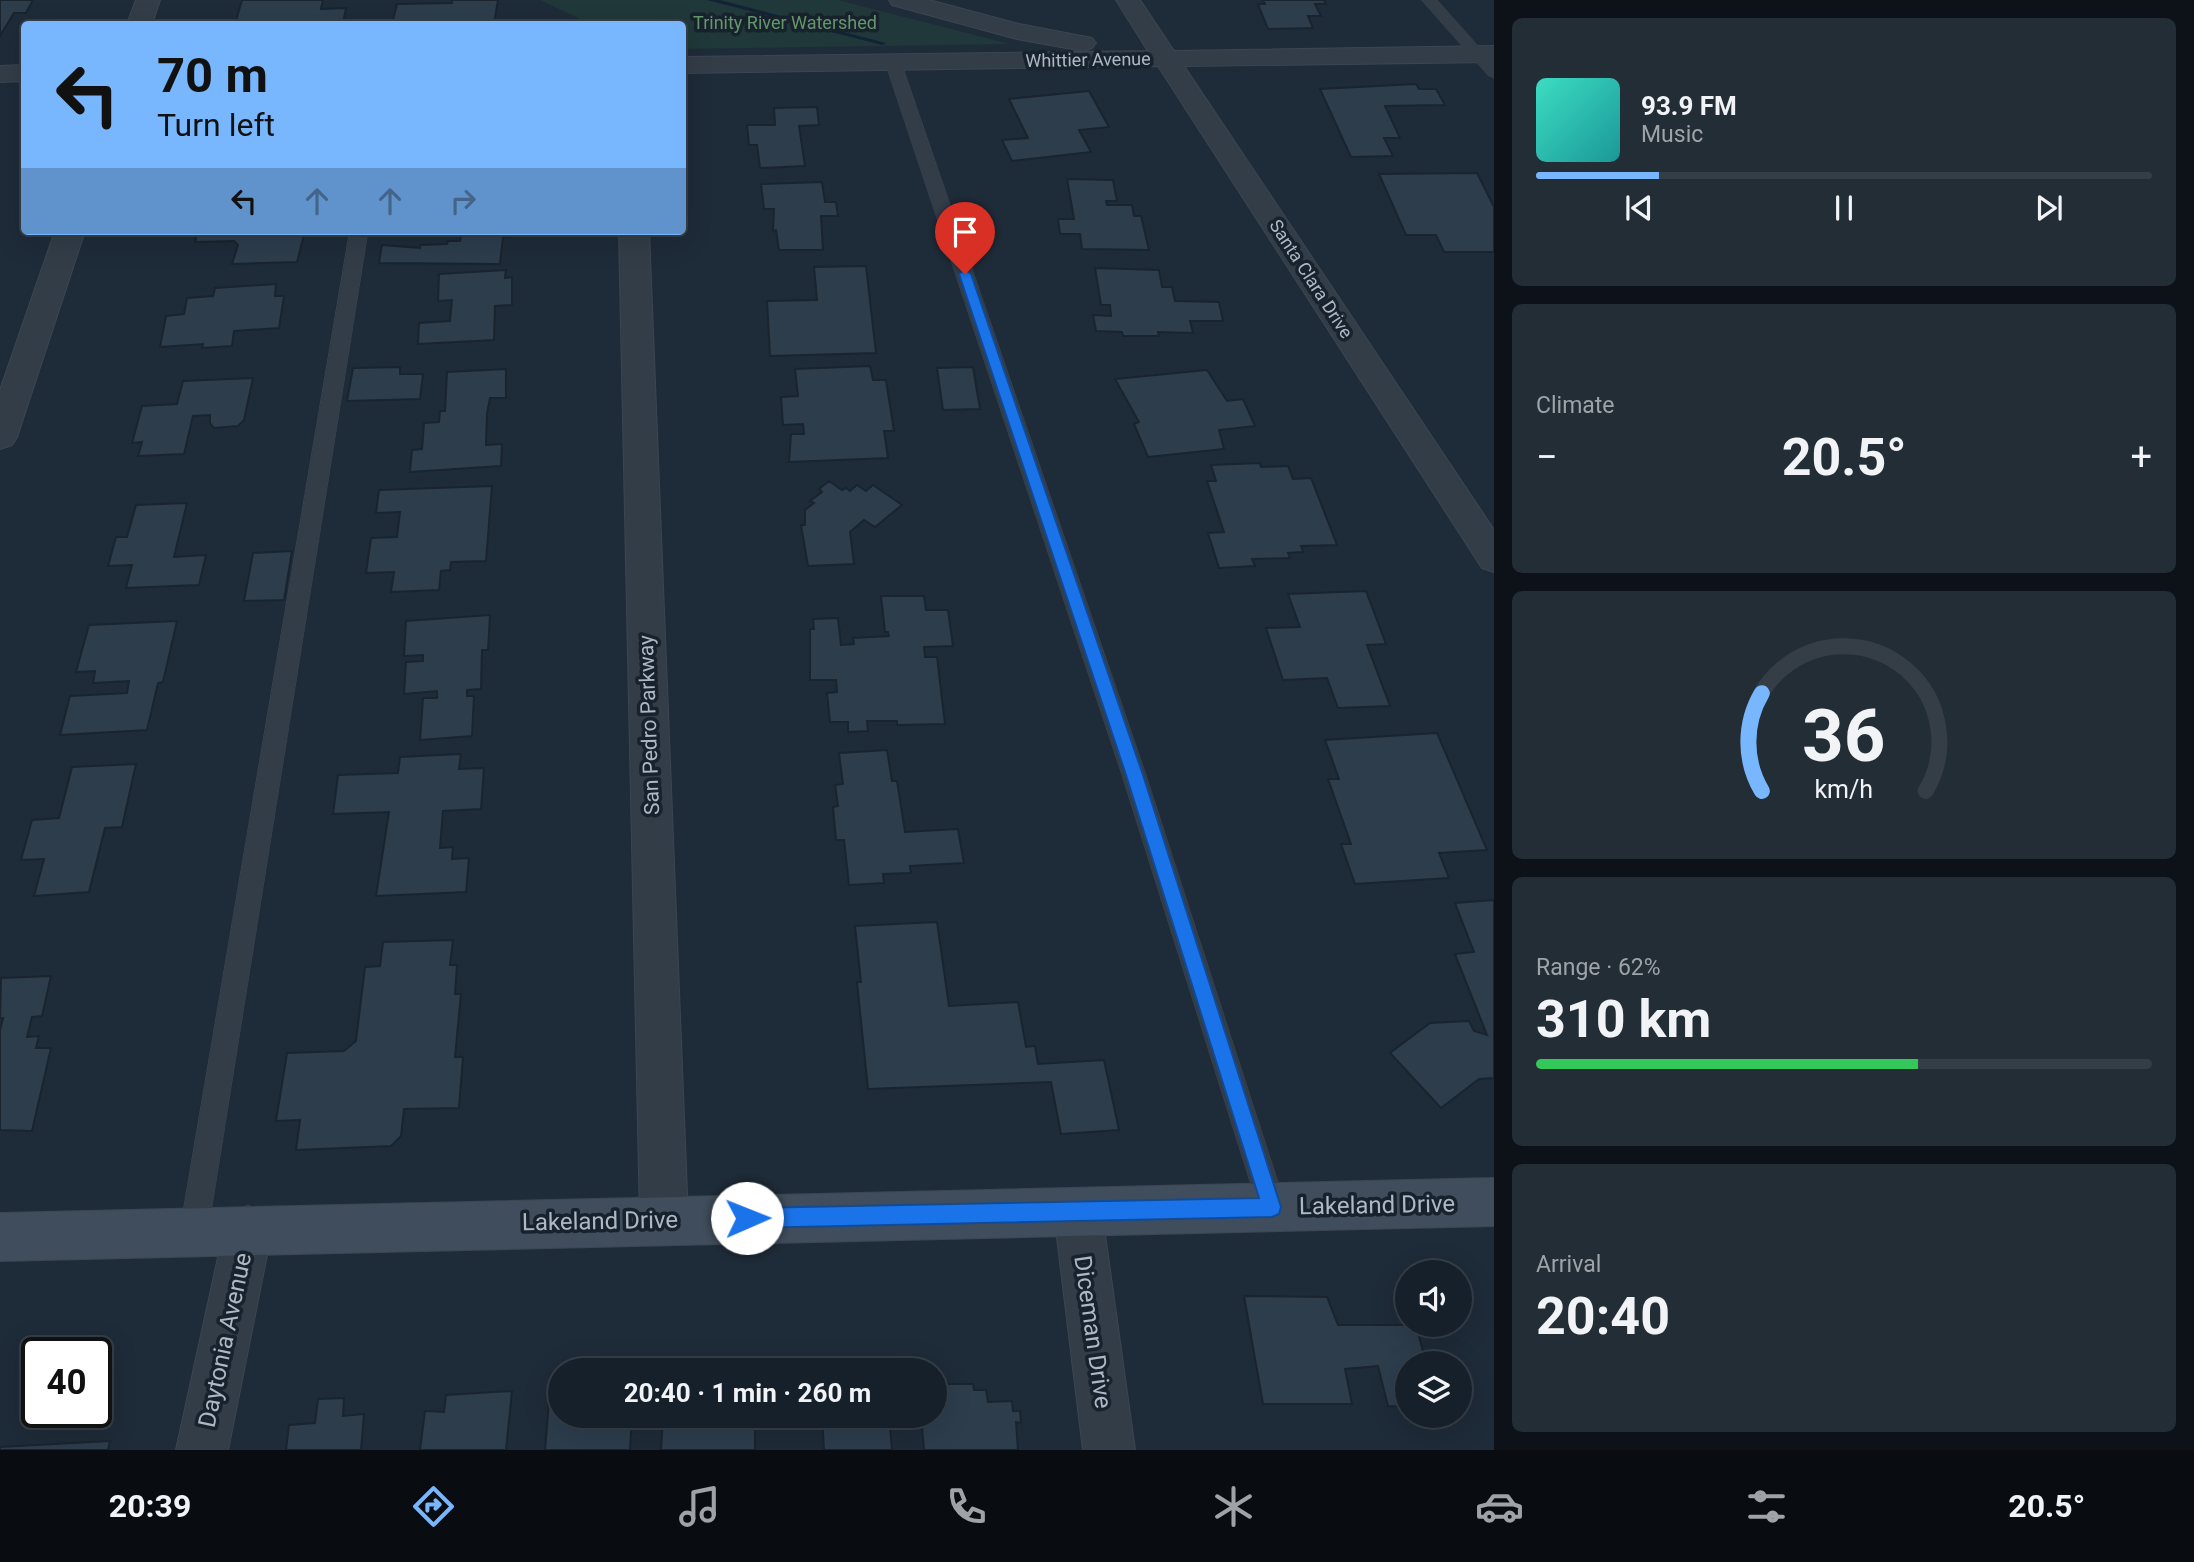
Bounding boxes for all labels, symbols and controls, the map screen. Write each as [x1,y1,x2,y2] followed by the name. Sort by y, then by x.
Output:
[693,12,877,33] park label: Trinity River Watershed
[157,47,268,104] text: 70 m
[1025,48,1151,71] street label: Whittier Avenue
[42,49,133,140] icon: left
[1641,91,1737,121] text: 93.9 FM
[157,106,275,144] text: Turn left
[1641,121,1703,148] text: Music
[225,182,263,220] icon: left
[298,182,336,220] icon: ahead
[371,182,409,220] icon: ahead
[444,182,482,220] icon: right
[1620,189,1658,227] icon: previous
[1825,189,1863,227] icon: pause
[2030,189,2068,227] icon: next
[935,202,995,274] pin
[946,213,984,251] icon: arrive
[1265,216,1358,342] street label: Santa Clara Drive
[1536,392,1615,419] text: Climate
[1782,427,1907,488] text: 20.5°
[1536,435,1558,479] text: −
[2130,435,2152,479] text: +
[634,634,664,815] street label: San Pedro Parkway
[1802,693,1886,779] text: 36
[1815,775,1873,804] text: km/h
[1536,954,1661,981] text: Range · 62%
[1536,989,1711,1050] text: 310 km
[710,1181,784,1255] position arrow
[1299,1190,1455,1220] street label: Lakeland Drive
[522,1206,678,1236] street label: Lakeland Drive
[193,1250,257,1430] street label: Daytonia Avenue
[1536,1251,1601,1278] text: Arrival
[1068,1254,1118,1410] street label: Diceman Drive
[1395,1260,1472,1428] map controls
[1395,1260,1472,1337] button: sound
[1536,1286,1670,1347] text: 20:40
[21,1337,112,1428] speed limit sign: 40
[1395,1351,1472,1428] button: layers
[624,1378,871,1408] text: 20:40 · 1 min · 260 m
[409,1482,458,1531] icon: directions
[675,1482,724,1531] icon: music
[942,1482,991,1531] icon: phone
[1209,1482,1258,1531] icon: climate
[1475,1482,1524,1531] icon: car
[1742,1482,1791,1531] icon: filters
[109,1487,191,1525] text: 20:39
[2008,1487,2085,1525] text: 20.5°

